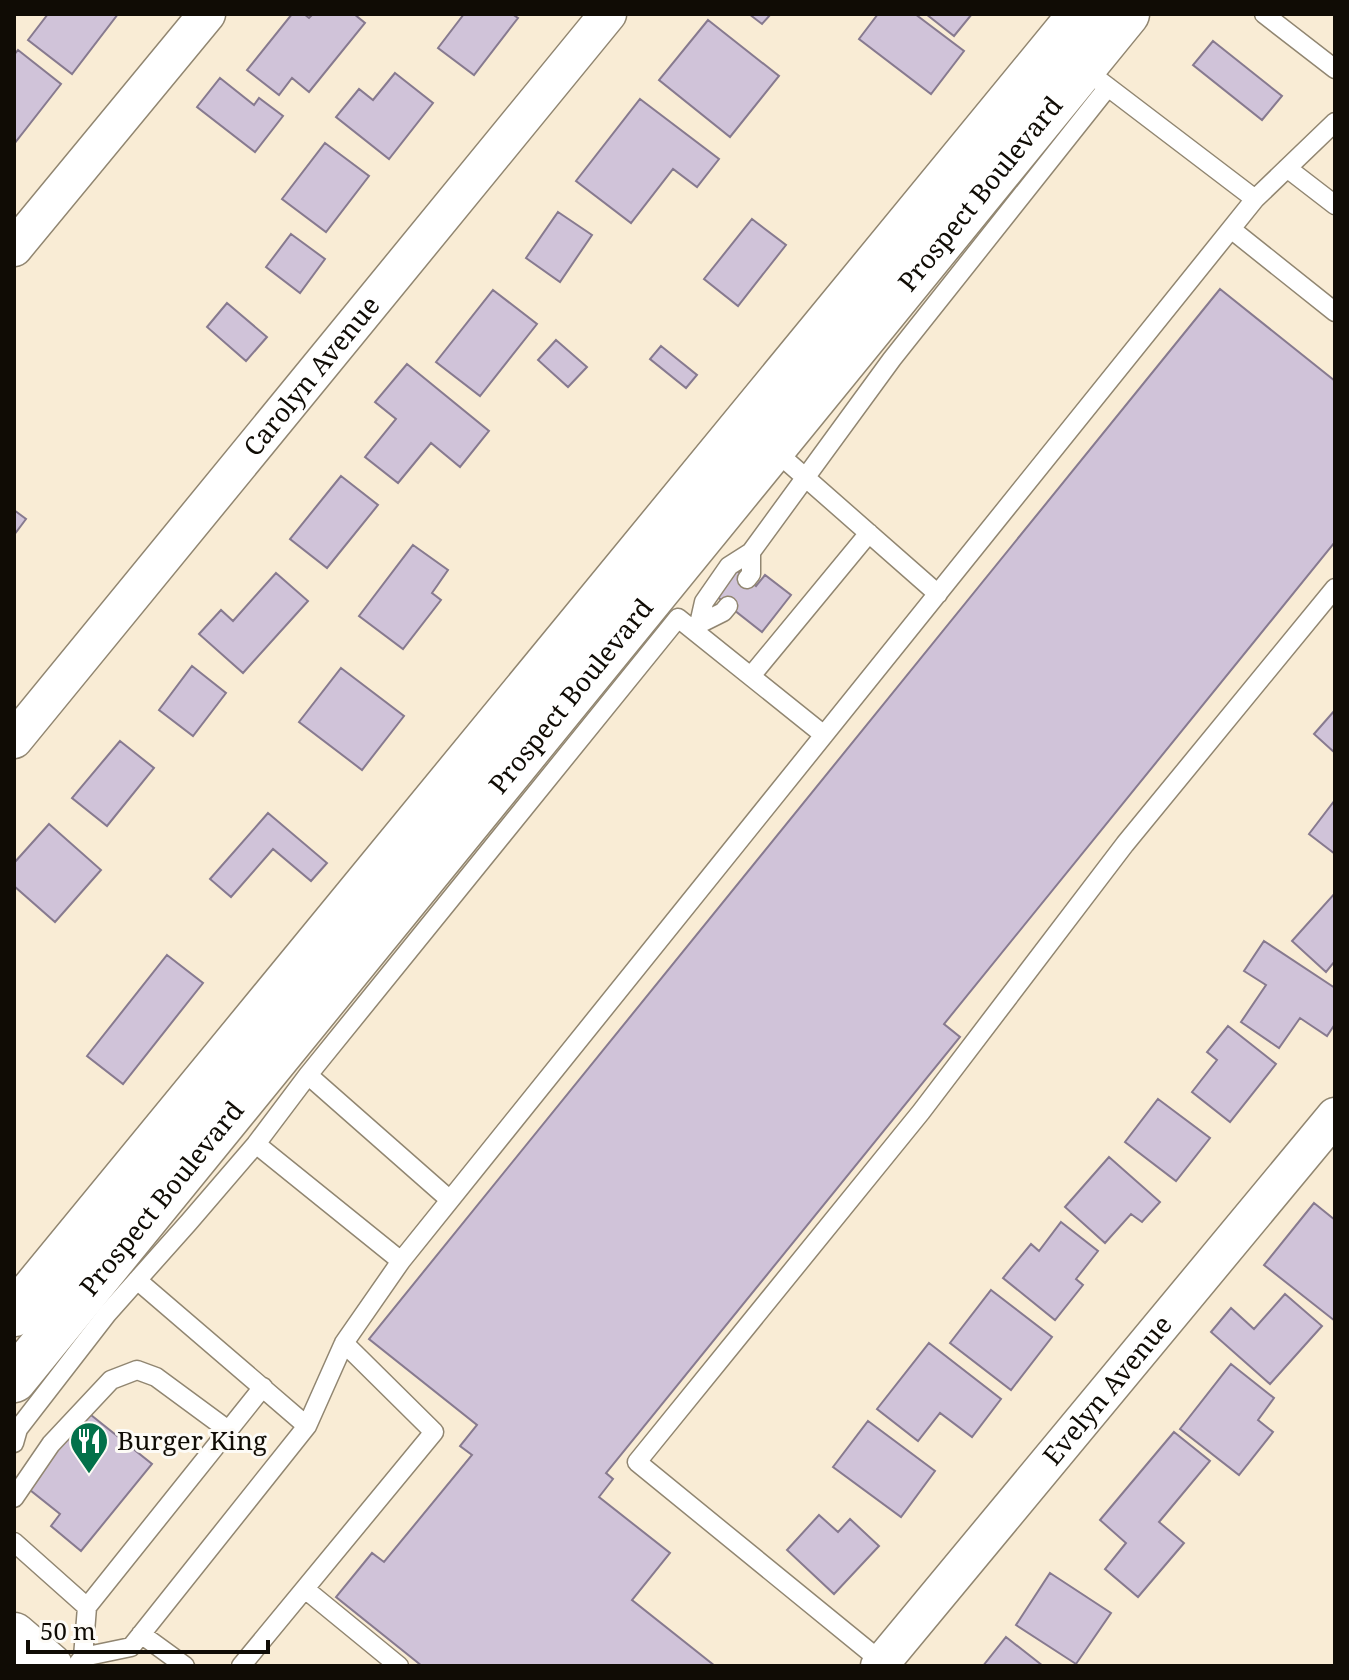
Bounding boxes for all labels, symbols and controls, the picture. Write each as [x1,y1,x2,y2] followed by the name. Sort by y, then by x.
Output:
[889,88,1070,298] street label: Prospect Boulevard
[234,288,387,463] street label: Carolyn Avenue
[480,590,661,801] street label: Prospect Boulevard
[71,1093,251,1303] street label: Prospect Boulevard
[1034,1307,1179,1472] street label: Evelyn Avenue
[68,1420,110,1475] restaurant icon: Burger King
[117,1422,267,1458] place label: Burger King
[28,1604,268,1654] scale bar
[40,1614,96,1647] text: 50 m

